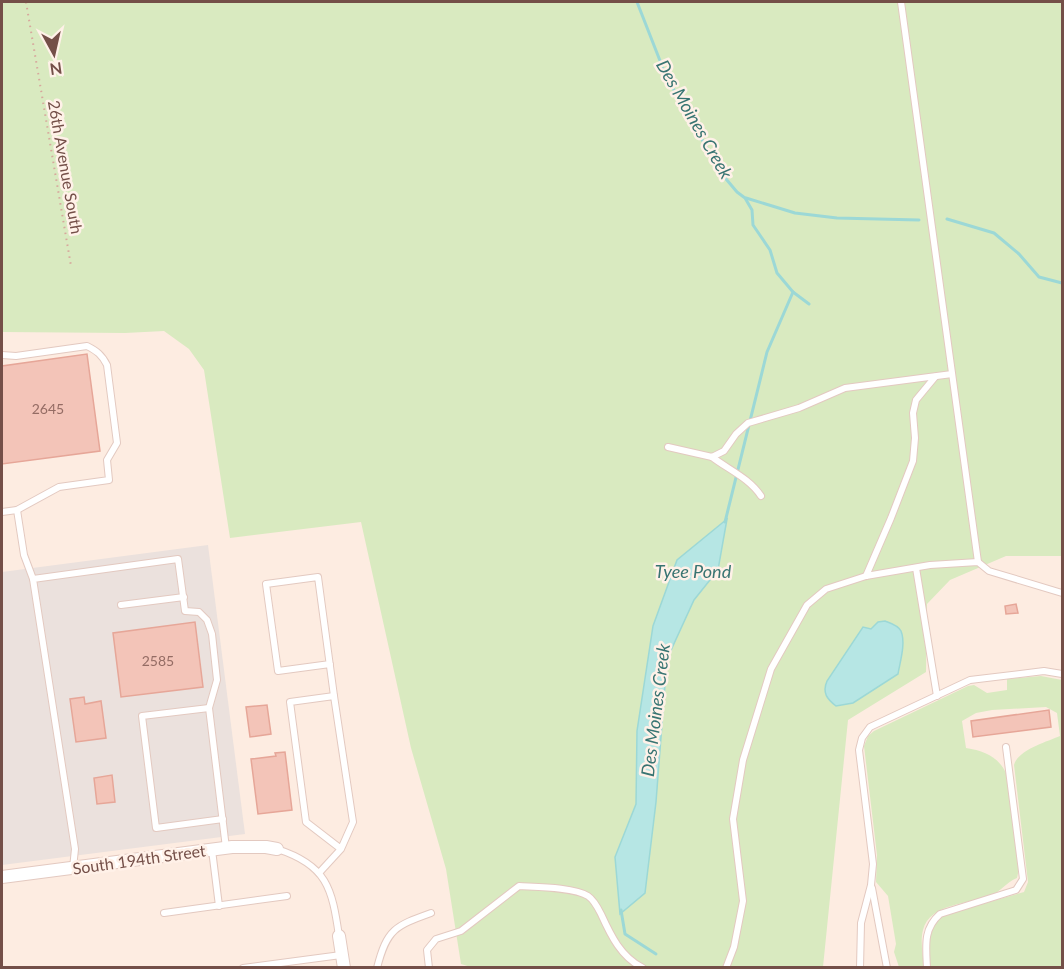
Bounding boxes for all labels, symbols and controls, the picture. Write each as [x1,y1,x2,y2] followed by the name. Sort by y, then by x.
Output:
[24,24,84,84] north arrow
[652,56,738,183] water label: Des Moines Creek
[49,59,64,80] text: N
[45,99,87,235] street label: 26th Avenue South
[32,400,64,417] house number: 2645
[655,560,732,582] water label: Tyee Pond
[636,642,674,778] water label: Des Moines Creek
[142,652,174,669] house number: 2585
[71,840,207,878] street label: South 194th Street

